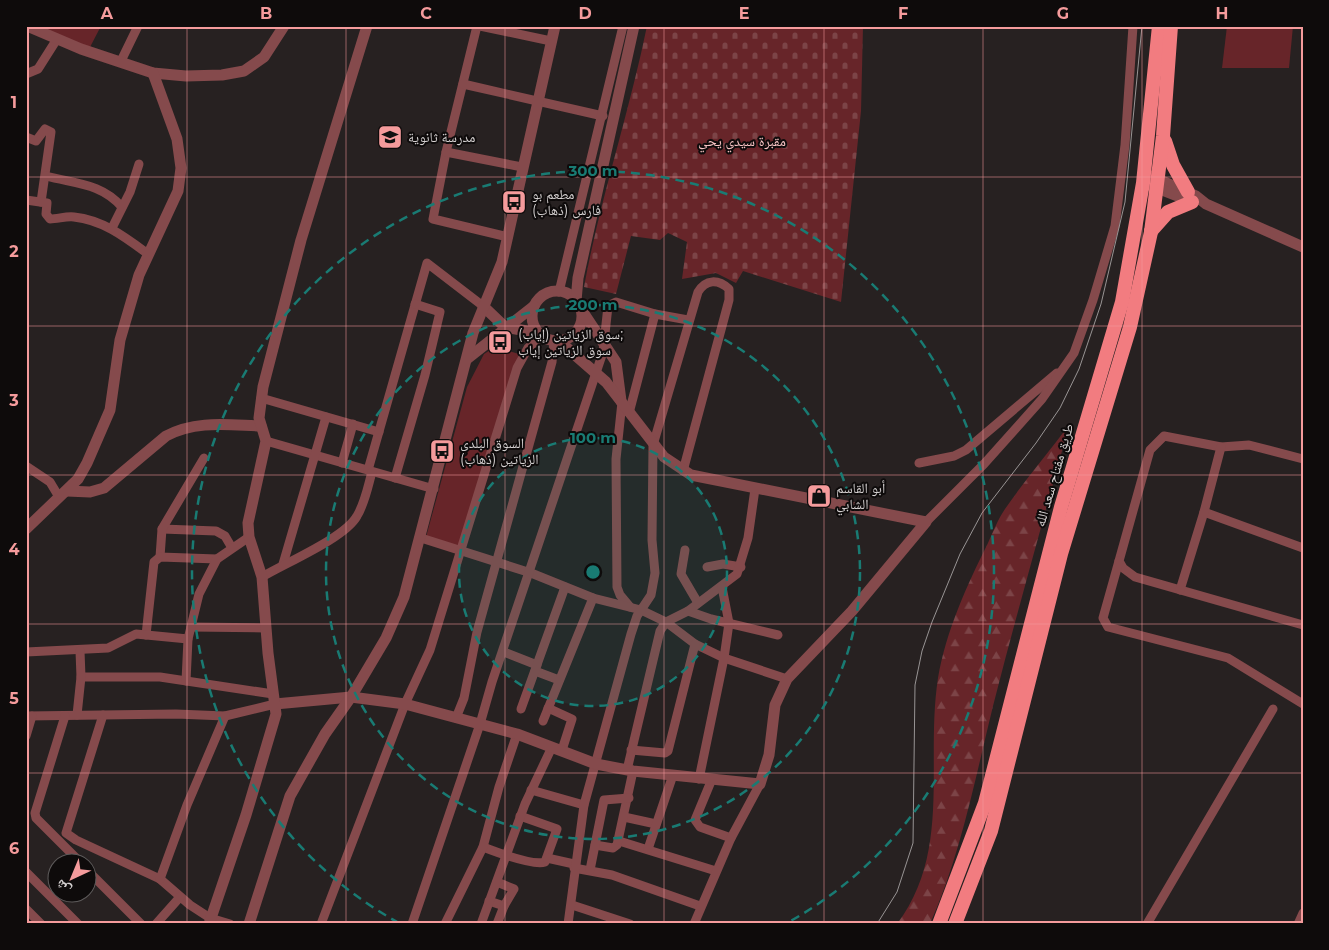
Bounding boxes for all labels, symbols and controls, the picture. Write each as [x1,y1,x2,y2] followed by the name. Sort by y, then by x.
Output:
[100,4,114,23] text: A
[260,4,272,23] text: B
[420,4,432,23] text: C
[578,4,592,23] text: D
[739,4,749,23] text: E
[898,4,908,23] text: F
[1057,4,1069,23] text: G
[1216,4,1228,23] text: H
[11,93,17,112] text: 1
[377,124,403,150] school or university icon: مدرسة ثانوية
[408,128,476,146] place label: مدرسة ثانوية
[698,132,786,153] park label: مقبرة سيدي يحي
[567,161,618,180] text: 300 m
[532,185,601,219] place label: مطعم بو فارس (ذهاب)
[501,189,527,215] bus stop icon: مطعم بو فارس (ذهاب)
[9,242,19,261] text: 2
[568,295,618,314] text: 200 m
[518,325,623,360] place label: سوق الزياتين (إياب); سوق الزياتين إياب
[487,329,513,355] bus stop icon: سوق الزياتين (إياب); سوق الزياتين إياب
[8,391,19,410] text: 3
[1031,421,1078,529] street label: طريق مفتاح سعد الله
[570,428,616,447] text: 100 m
[460,434,538,468] place label: السوق البلدي الزياتين (ذهاب)
[429,438,455,464] bus stop icon: السوق البلدي الزياتين (ذهاب)
[836,479,885,516] place label: أبو القاسم الشابي
[806,483,832,509] shop icon: أبو القاسم الشابي
[8,540,20,559] text: 4
[584,563,602,581] centre of rings
[9,689,19,708] text: 5
[9,839,19,858] text: 6
[48,852,98,902] north arrow
[51,876,75,899] text: ش

